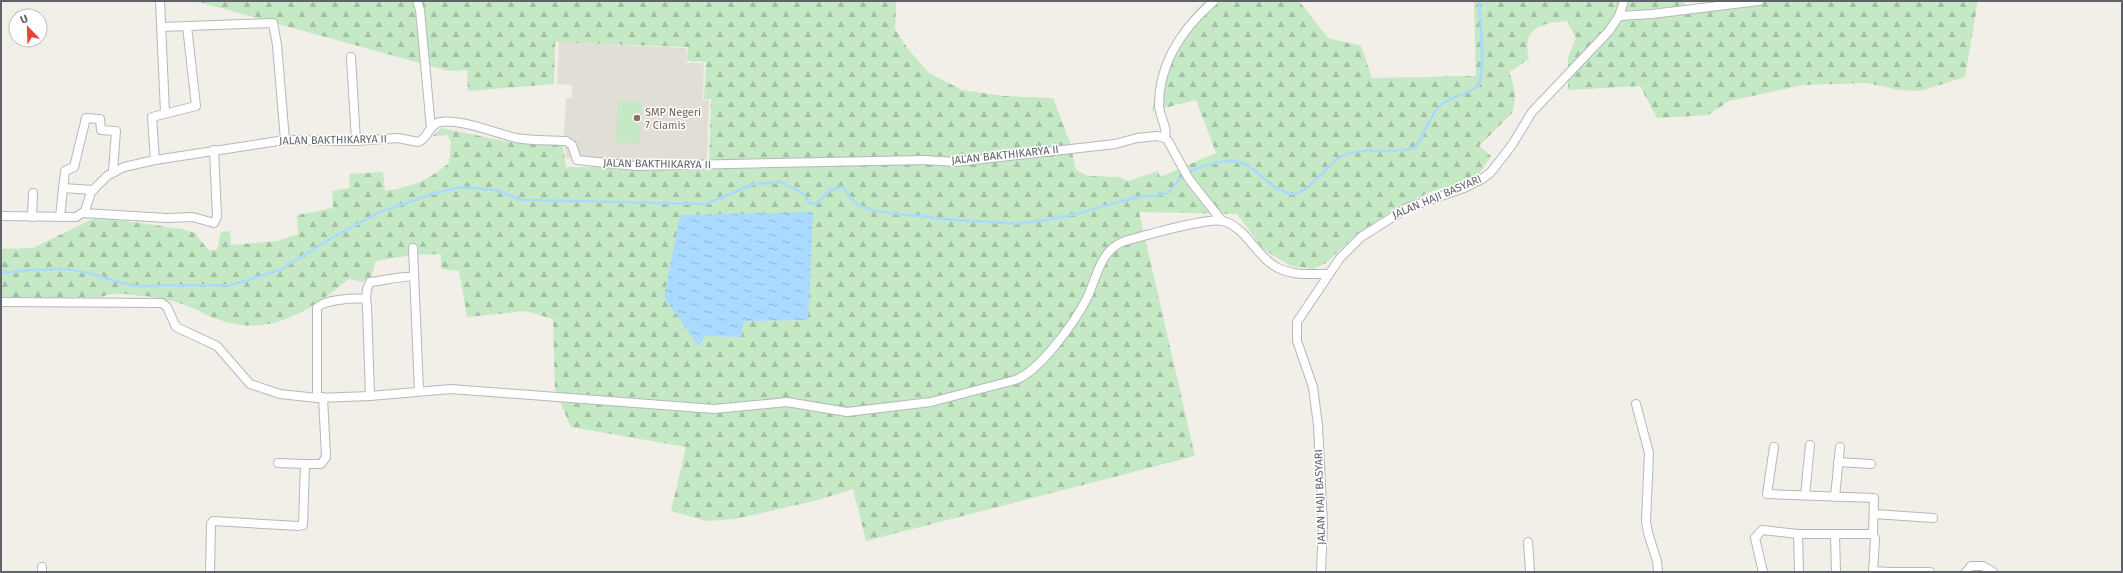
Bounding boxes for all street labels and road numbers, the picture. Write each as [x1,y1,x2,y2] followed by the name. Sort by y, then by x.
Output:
[279,133,387,147] street label: JALAN BAKTHIKARYA II
[951,143,1059,167] street label: JALAN BAKTHIKARYA II
[603,157,711,171] street label: JALAN BAKTHIKARYA II
[1390,172,1484,222] street label: JALAN HAJI BASYARI
[1312,449,1328,545] street label: JALAN HAJI BASYARI

